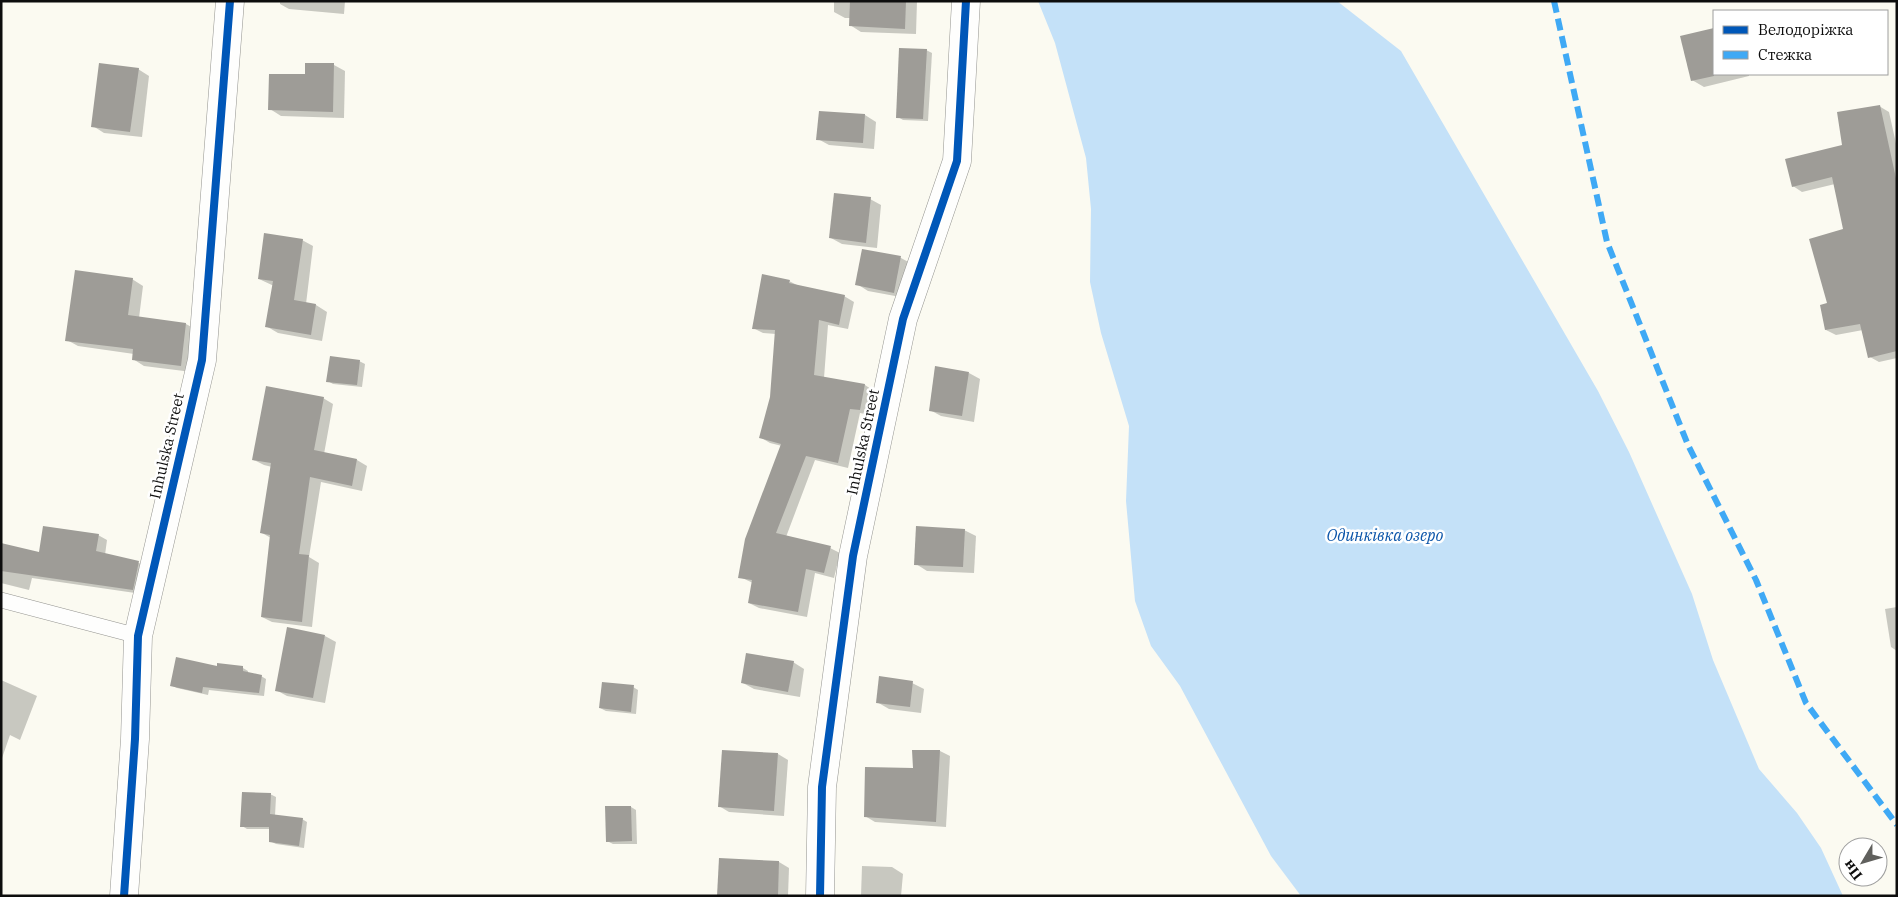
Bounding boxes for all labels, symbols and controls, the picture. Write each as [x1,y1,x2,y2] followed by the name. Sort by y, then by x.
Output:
[1713,10,1888,75] legend
[1758,20,1854,39] text: Велодоріжка
[1758,45,1812,64] text: Стежка
[842,387,883,497] street label: Inhulska Street
[145,391,188,501] street label: Inhulska Street
[1326,525,1444,545] water label: Одинківка озеро
[1838,837,1888,887] north arrow
[1839,856,1866,884] text: Пн

